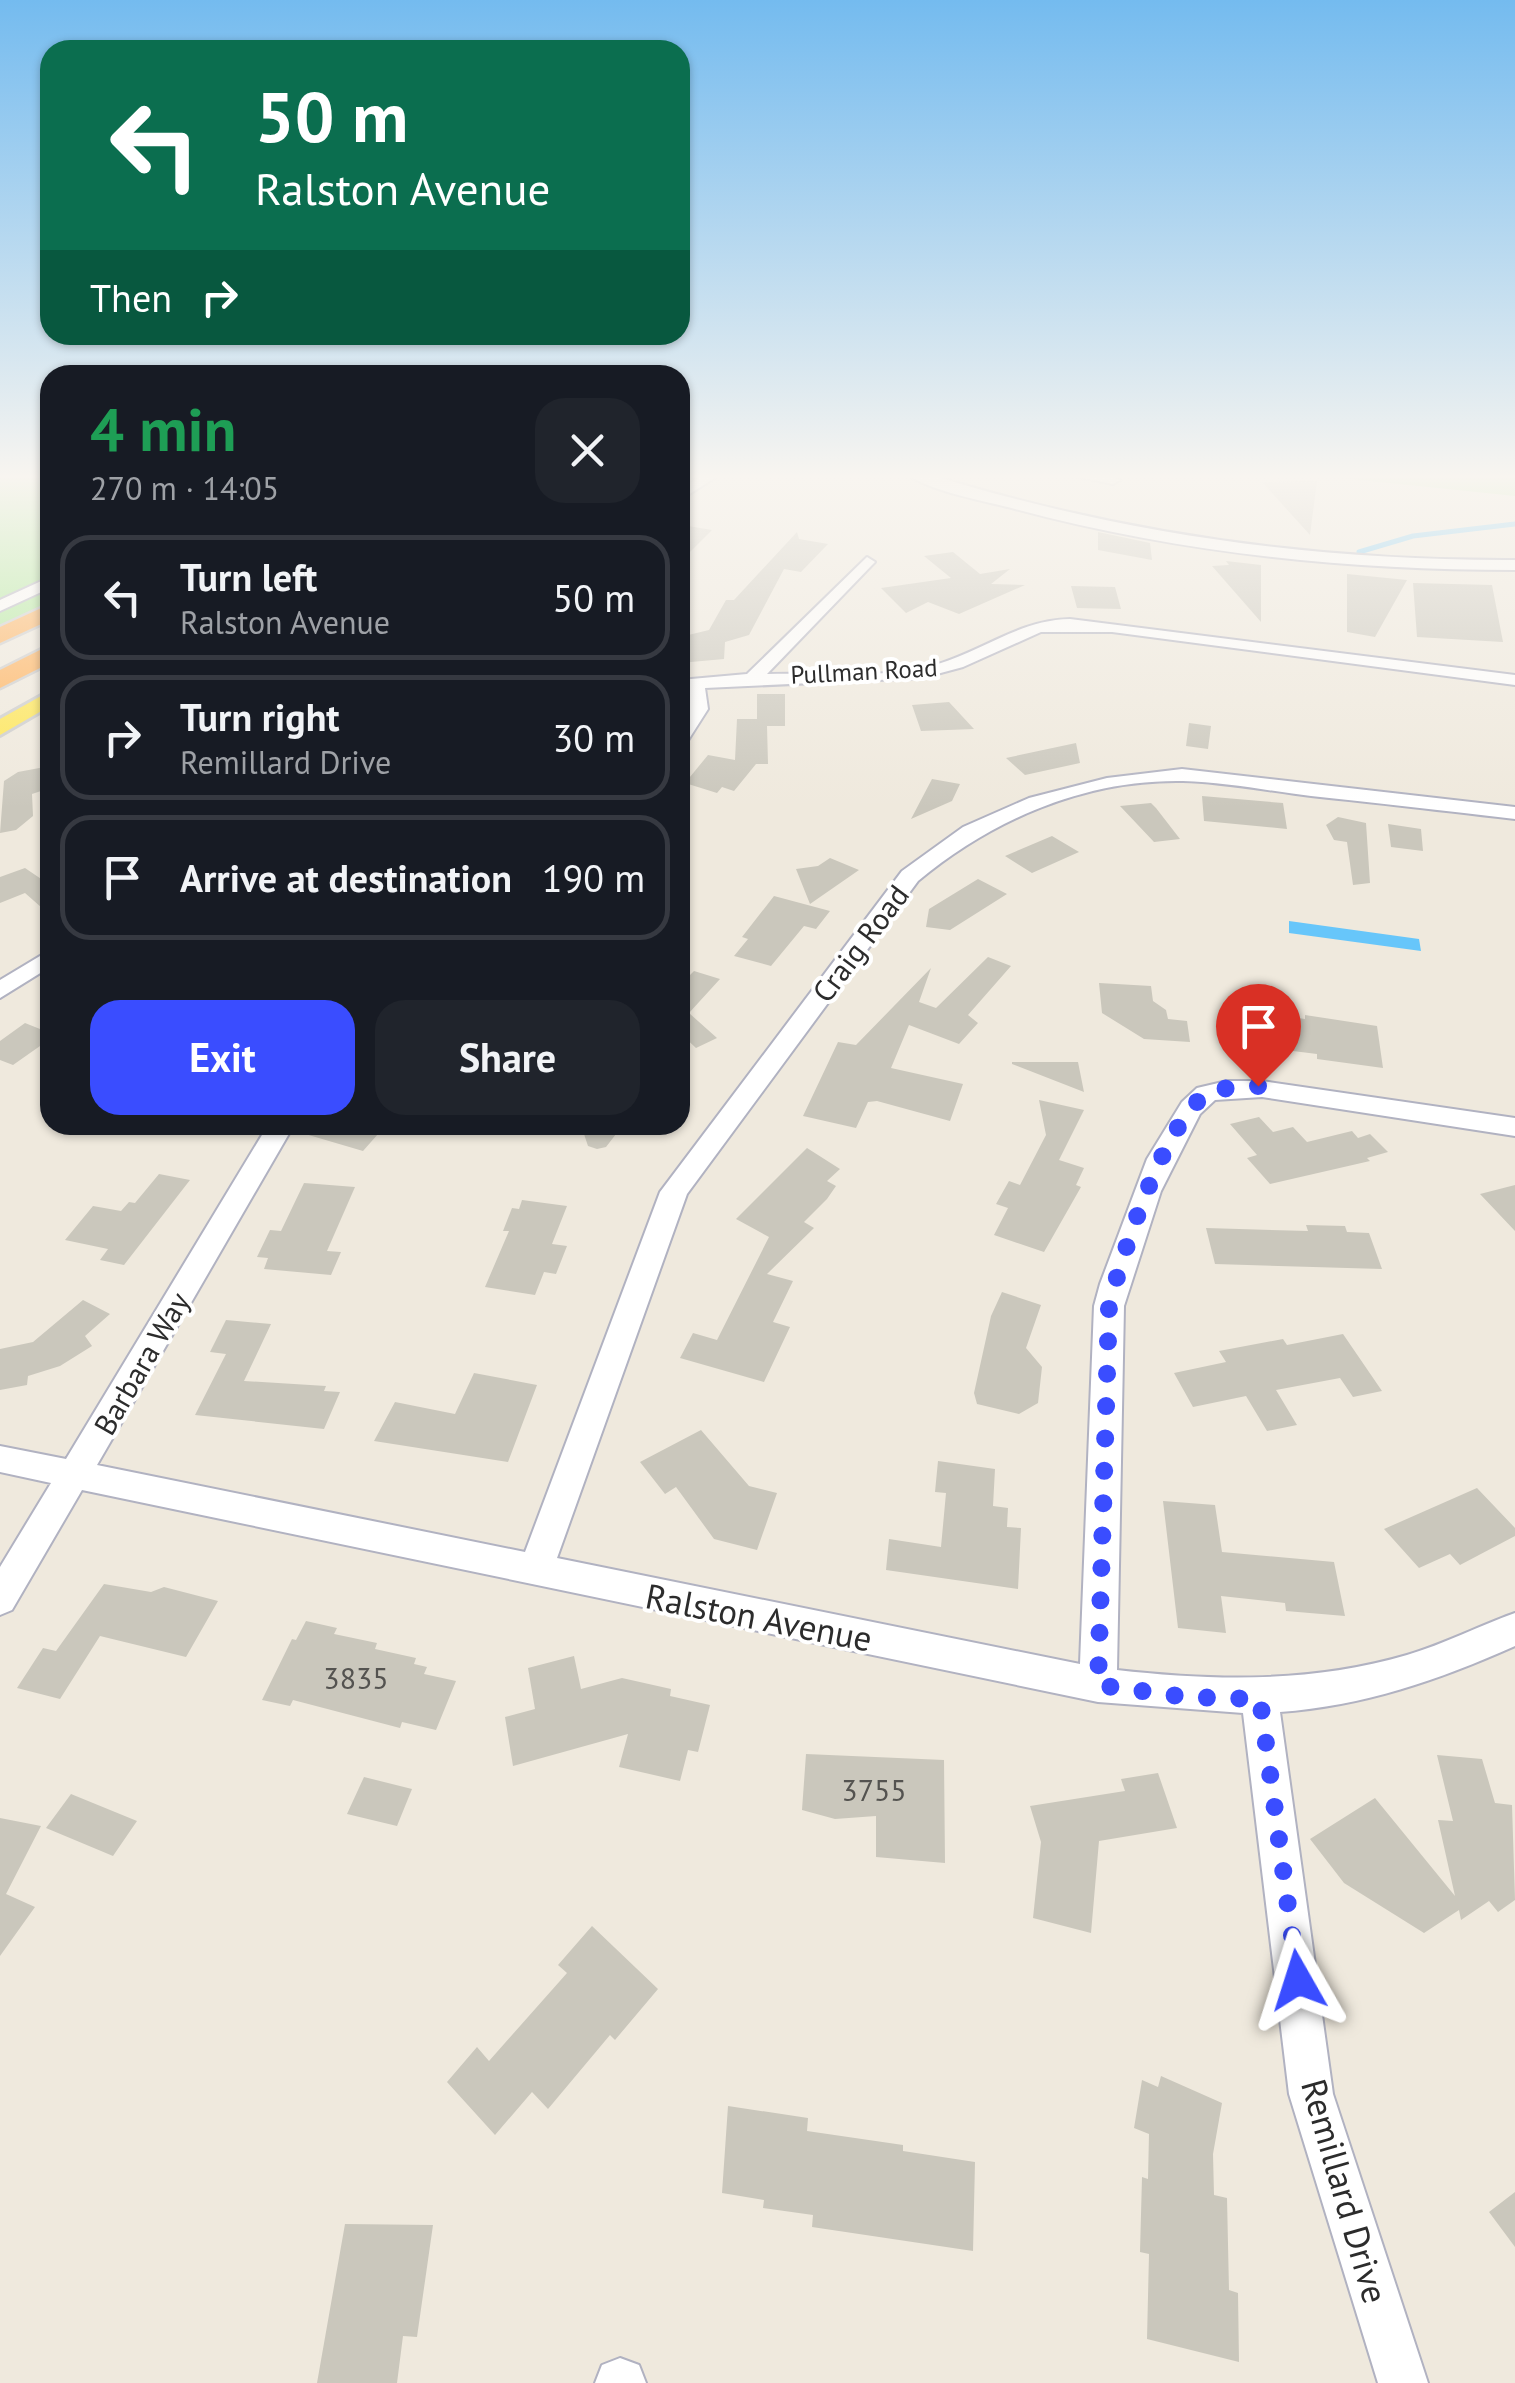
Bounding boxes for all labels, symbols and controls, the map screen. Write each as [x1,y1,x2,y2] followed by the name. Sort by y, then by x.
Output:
[255,71,408,161] text: 50 m
[90,80,220,210] icon: left
[255,159,550,217] text: Ralston Avenue
[192,270,247,325] icon: right
[90,273,172,322] text: Then
[90,390,236,468] text: 4 min
[535,398,640,503] button: close
[90,467,279,509] text: 270 m · 14:05
[180,552,317,601] text: Turn left
[95,570,150,625] icon: left
[553,573,635,622] text: 50 m
[180,601,390,643] text: Ralston Avenue
[790,651,938,691] street label: Pullman Road
[180,692,340,741] text: Turn right
[95,710,150,765] icon: right
[553,713,635,762] text: 30 m
[180,741,391,783] text: Remillard Drive
[95,850,150,905] icon: arrive
[180,853,512,902] text: Arrive at destination
[542,853,645,902] text: 190 m
[803,876,917,1010] street label: Craig Road
[1216,984,1301,1087] pin
[1231,999,1286,1054] icon: arrive
[90,1000,355,1115] button: Exit
[375,1000,640,1115] button: Share
[84,1285,198,1441] street label: Barbara Way
[642,1573,876,1661] street label: Ralston Avenue
[323,1658,389,1697] house number: 3835
[841,1770,907,1809] house number: 3755
[1246,1928,1350,2032] position arrow
[1291,2074,1399,2308] street label: Remillard Drive

